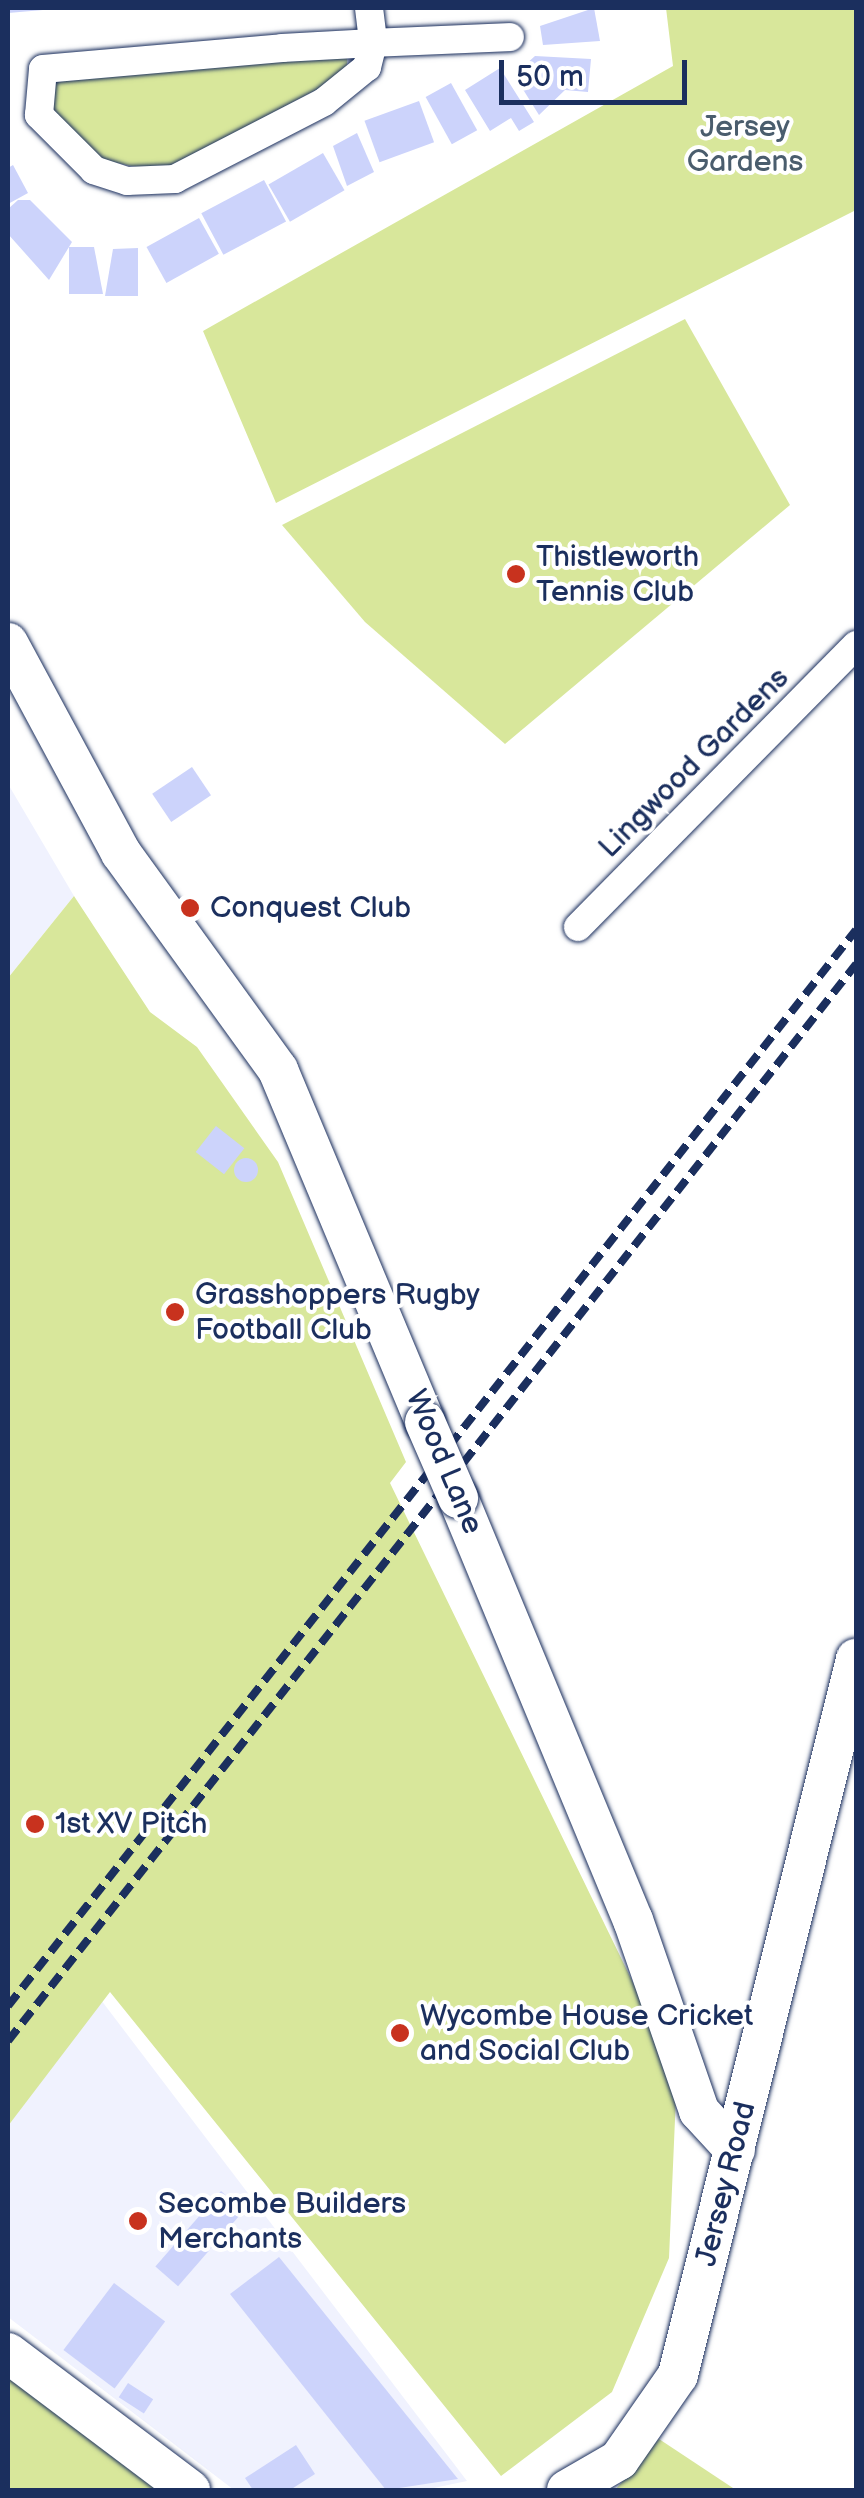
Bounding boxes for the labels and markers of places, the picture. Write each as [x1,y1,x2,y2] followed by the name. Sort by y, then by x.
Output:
[536,539,699,610] place label: Thistleworth Tennis Club
[505,563,527,585] marker: Thistleworth Tennis Club
[210,890,411,926] place label: Conquest Club
[179,897,201,919] marker: Conquest Club
[195,1277,480,1348] place label: Grasshoppers Rugby Football Club
[164,1301,186,1323] marker: Grasshoppers Rugby Football Club
[55,1806,209,1842] place label: 1st XV Pitch
[24,1813,46,1835] marker: 1st XV Pitch
[420,1998,753,2068] place label: Wycombe House Cricket and Social Club
[389,2022,411,2044] marker: Wycombe House Cricket and Social Club
[158,2186,406,2256] place label: Secombe Builders Merchants
[127,2210,149,2232] marker: Secombe Builders Merchants

